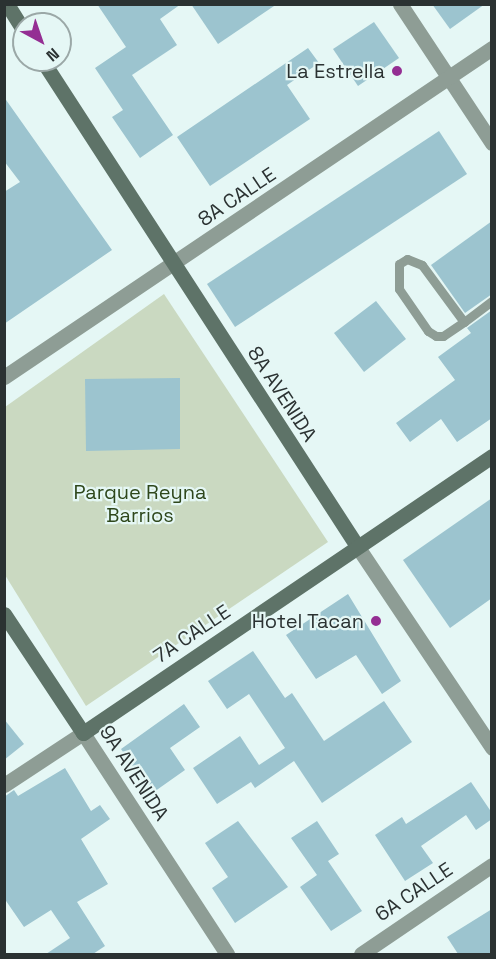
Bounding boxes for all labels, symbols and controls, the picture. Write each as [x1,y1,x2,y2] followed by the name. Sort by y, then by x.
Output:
[12,12,72,72] north arrow
[42,43,63,66] text: N
[286,59,385,83] place label: La Estrella
[390,64,404,78] marker: La Estrella
[194,162,280,232] street label: 8A CALLE
[242,342,322,446] street label: 8A AVENIDA
[73,480,207,527] park label: Parque Reyna Barrios
[149,600,235,668] street label: 7A CALLE
[251,609,364,633] place label: Hotel Tacan
[369,614,383,628] marker: Hotel Tacan
[94,721,174,825] street label: 9A AVENIDA
[371,857,457,927] street label: 6A CALLE

